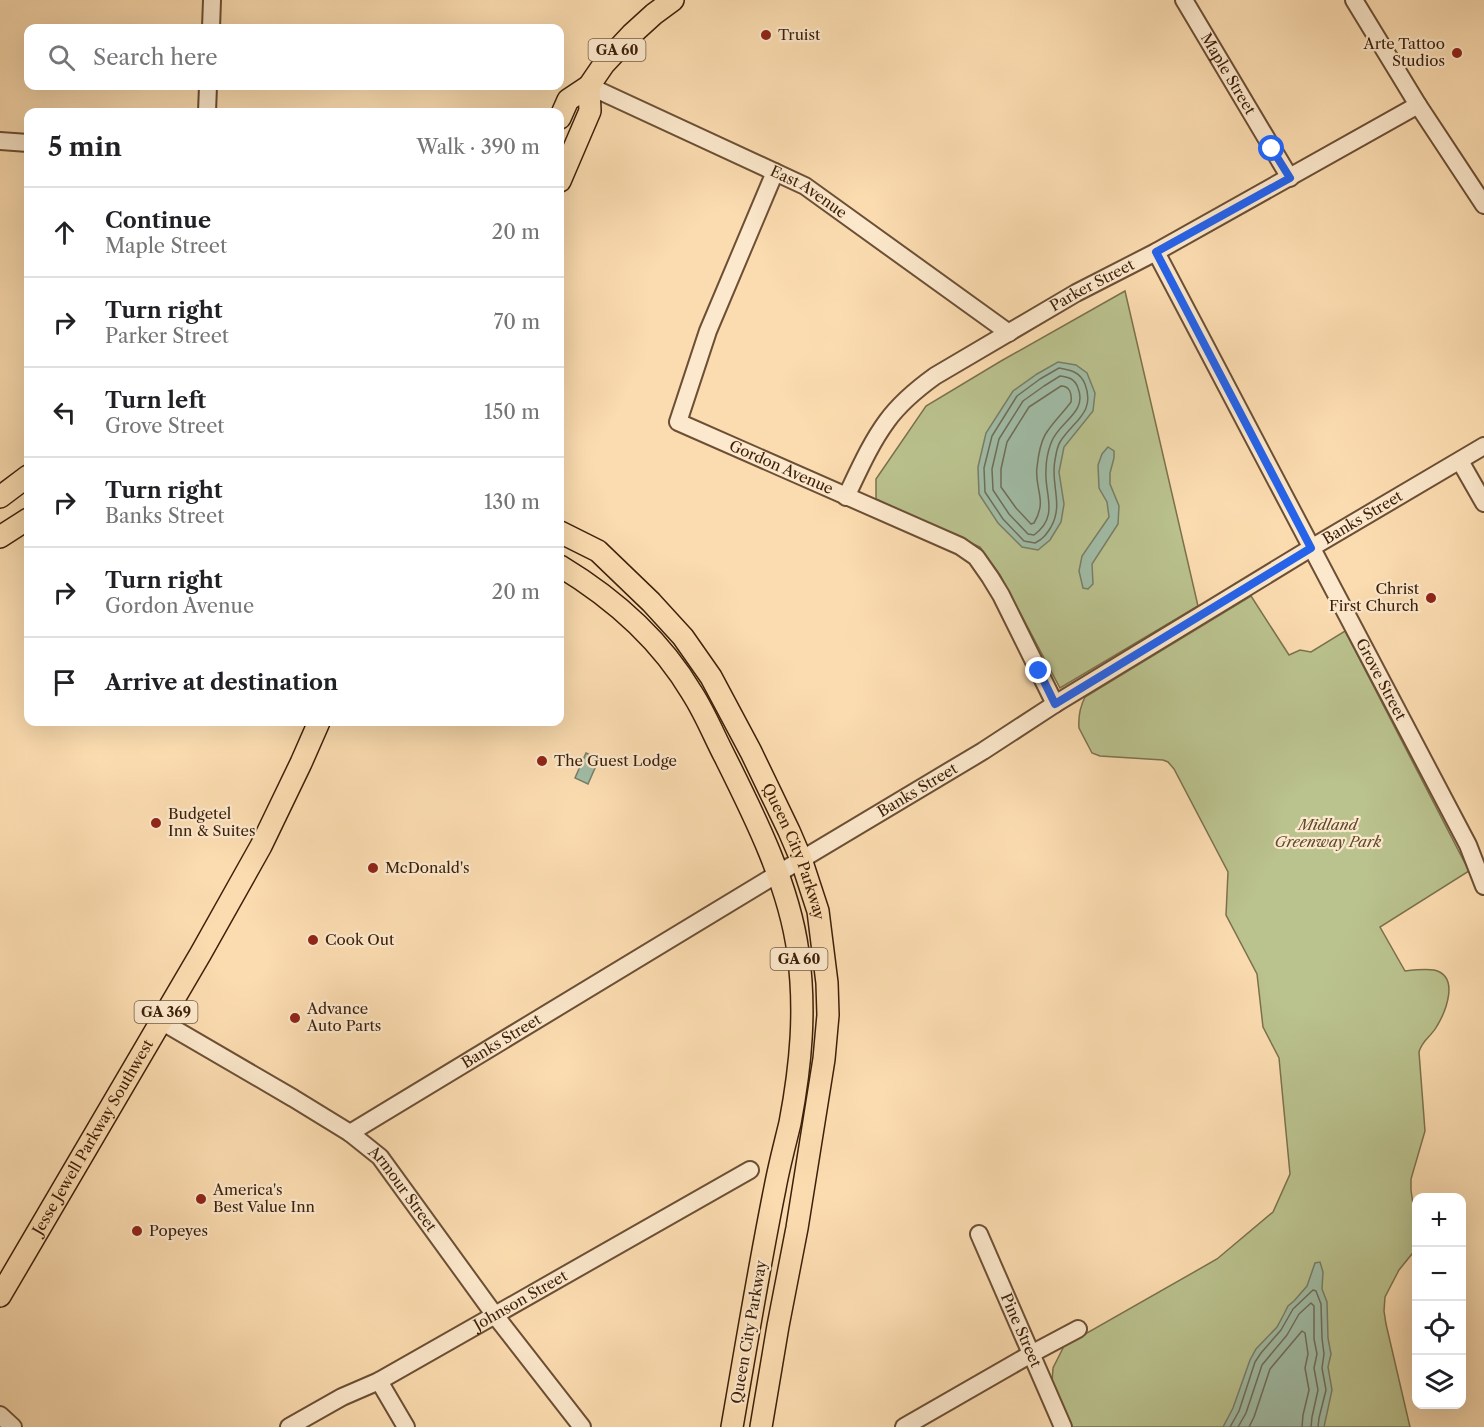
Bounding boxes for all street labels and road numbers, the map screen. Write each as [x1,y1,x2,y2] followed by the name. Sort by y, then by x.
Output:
[1197,29,1260,118] street label: Maple Street
[588,39,646,61] road number: GA 60
[767,161,851,222] street label: East Avenue
[1046,254,1138,315] street label: Parker Street
[726,436,836,498] street label: Gordon Avenue
[1319,486,1406,548] street label: Banks Street
[1352,635,1411,724] street label: Grove Street
[874,758,961,821] street label: Banks Street
[758,780,829,921] street label: Queen City Parkway
[770,948,828,970] road number: GA 60
[134,1001,198,1023] road number: GA 369
[458,1009,545,1072] street label: Banks Street
[27,1035,158,1240] street label: Jesse Jewell Parkway Southwest
[364,1141,441,1236] street label: Armour Street
[727,1258,771,1405] street label: Queen City Parkway
[468,1266,571,1335] street label: Johnson Street
[997,1290,1046,1371] street label: Pine Street

